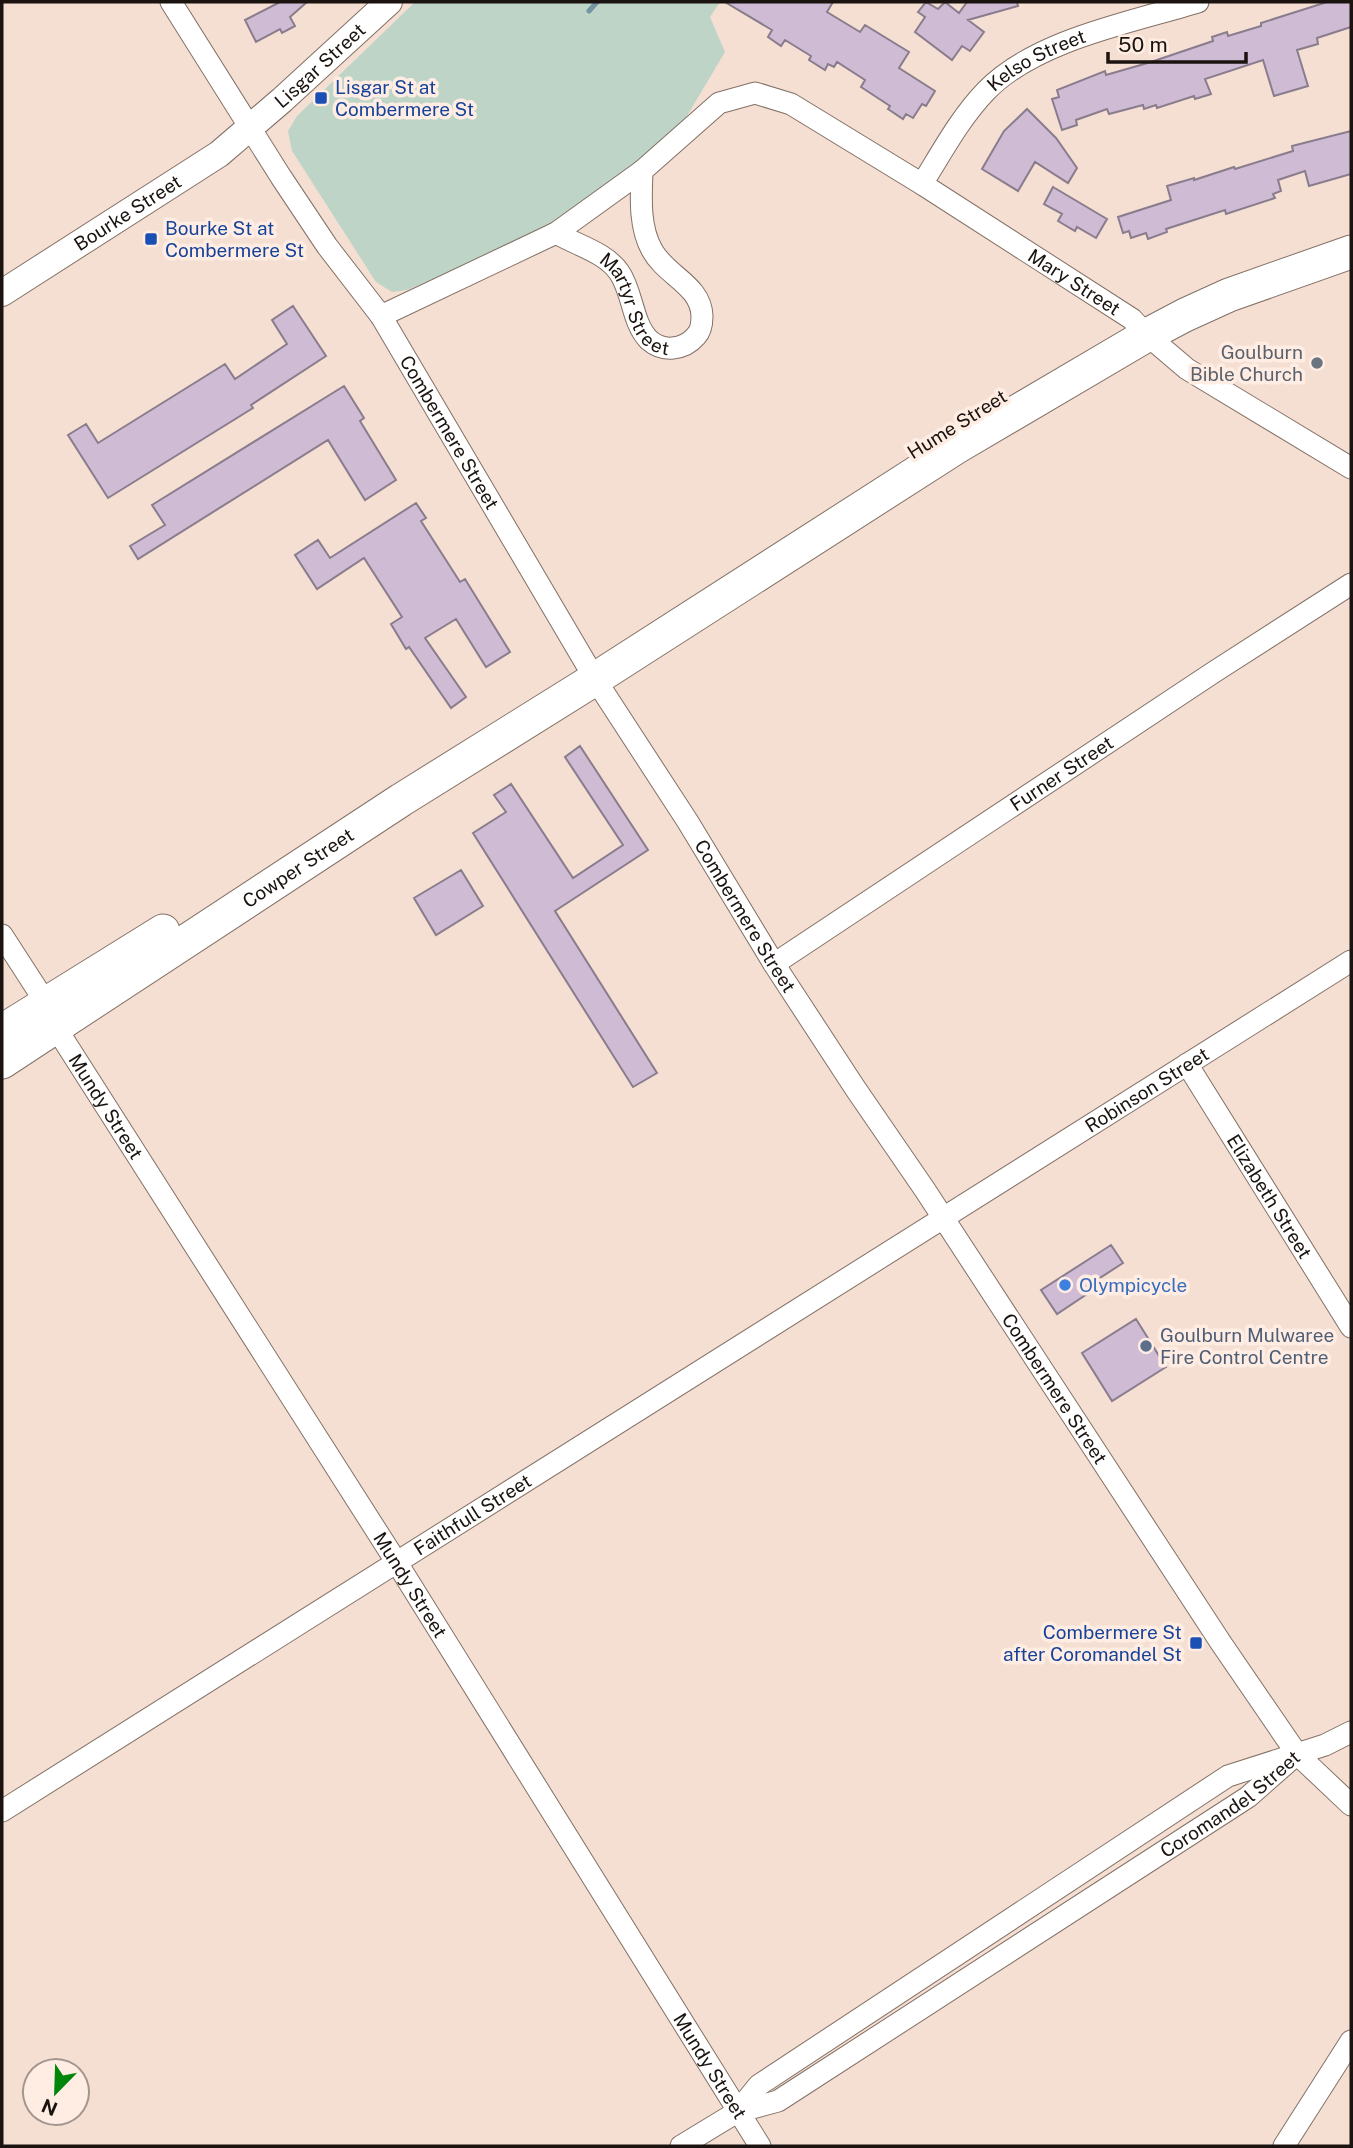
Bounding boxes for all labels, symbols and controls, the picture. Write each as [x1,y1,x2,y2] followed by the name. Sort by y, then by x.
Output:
[270,18,370,112] street label: Lisgar Street
[1108,21,1246,65] scale bar
[982,25,1088,95] street label: Kelso Street
[1118,32,1168,57] text: 50 m
[335,76,474,120] place label: Lisgar St at Combermere St
[313,90,329,106] marker: Lisgar St at Combermere St
[70,170,185,255] street label: Bourke Street
[165,217,304,261] place label: Bourke St at Combermere St
[143,231,159,247] marker: Bourke St at Combermere St
[1024,244,1125,320] street label: Mary Street
[596,248,671,359] street label: Martyr Street
[1190,341,1303,385] place label: Goulburn Bible Church
[396,351,503,513] street label: Combermere Street
[1309,355,1325,371] marker: Goulburn Bible Church
[903,385,1011,463] street label: Hume Street
[1006,731,1117,815] street label: Furner Street
[238,823,358,912] street label: Cowper Street
[690,836,800,996] street label: Combermere Street
[1081,1043,1213,1137] street label: Robinson Street
[64,1050,148,1163] street label: Mundy Street
[1223,1130,1316,1262] street label: Elizabeth Street
[1079,1274,1187,1296] place label: Olympicycle
[1057,1277,1073,1293] marker: Olympicycle
[998,1309,1112,1468] street label: Combermere Street
[1160,1324,1334,1368] place label: Goulburn Mulwaree Fire Control Centre
[1138,1338,1154,1354] marker: Goulburn Mulwaree Fire Control Centre
[410,1469,535,1560] street label: Faithfull Street
[369,1528,452,1642] street label: Mundy Street
[1003,1621,1182,1665] place label: Combermere St after Coromandel St
[1188,1635,1204,1651] marker: Combermere St after Coromandel St
[1156,1746,1304,1862] street label: Coromandel Street
[669,2009,751,2123] street label: Mundy Street
[21,2057,91,2127] north arrow
[38,2095,60,2121] text: N

